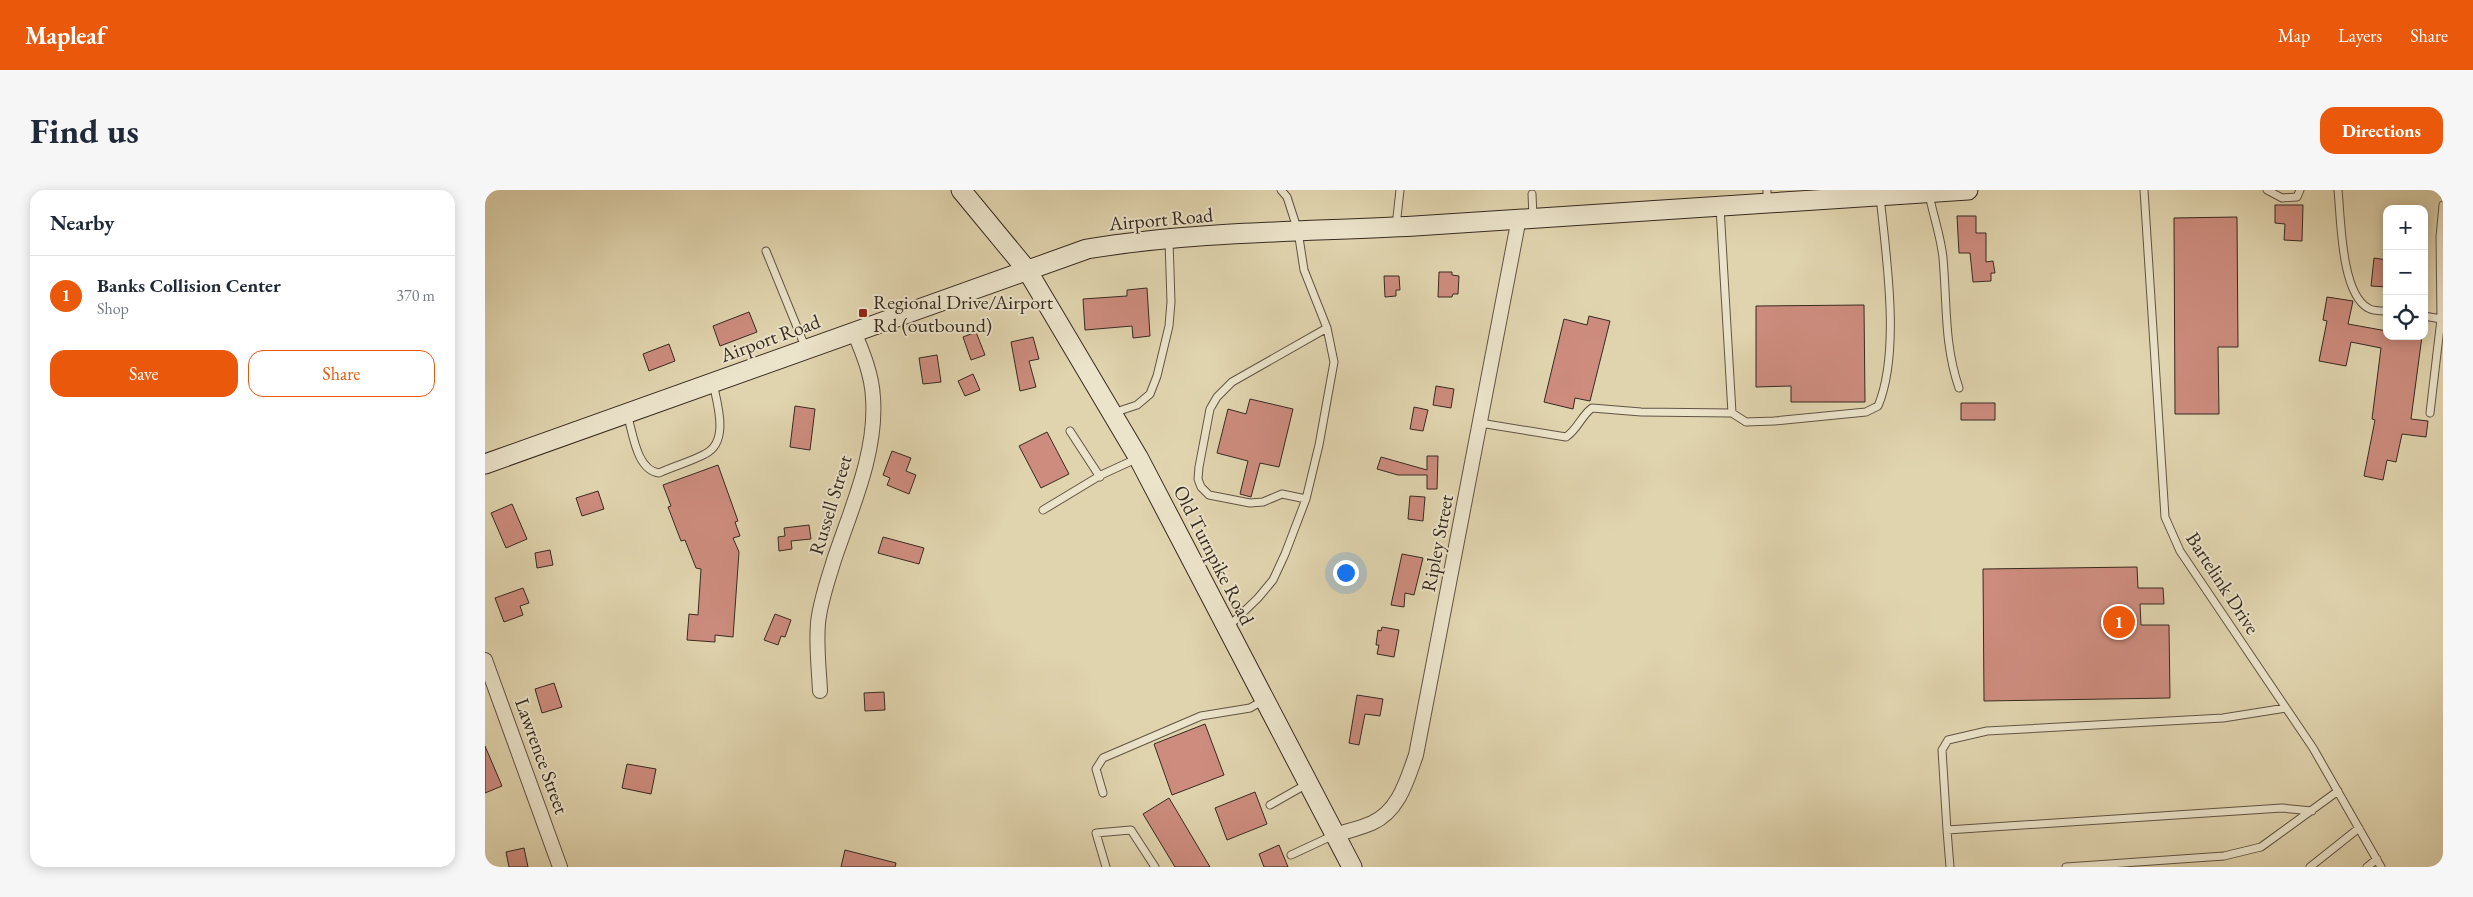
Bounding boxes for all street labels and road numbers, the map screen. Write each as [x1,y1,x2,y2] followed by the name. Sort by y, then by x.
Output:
[1107,201,1215,237] street label: Airport Road
[716,308,824,368] street label: Airport Road
[803,451,858,558] street label: Russell Street
[1168,481,1261,630] street label: Old Turnpike Road
[1415,491,1459,594] street label: Ripley Street
[2180,527,2266,639] street label: Bartelink Drive
[509,694,575,818] street label: Lawrence Street

